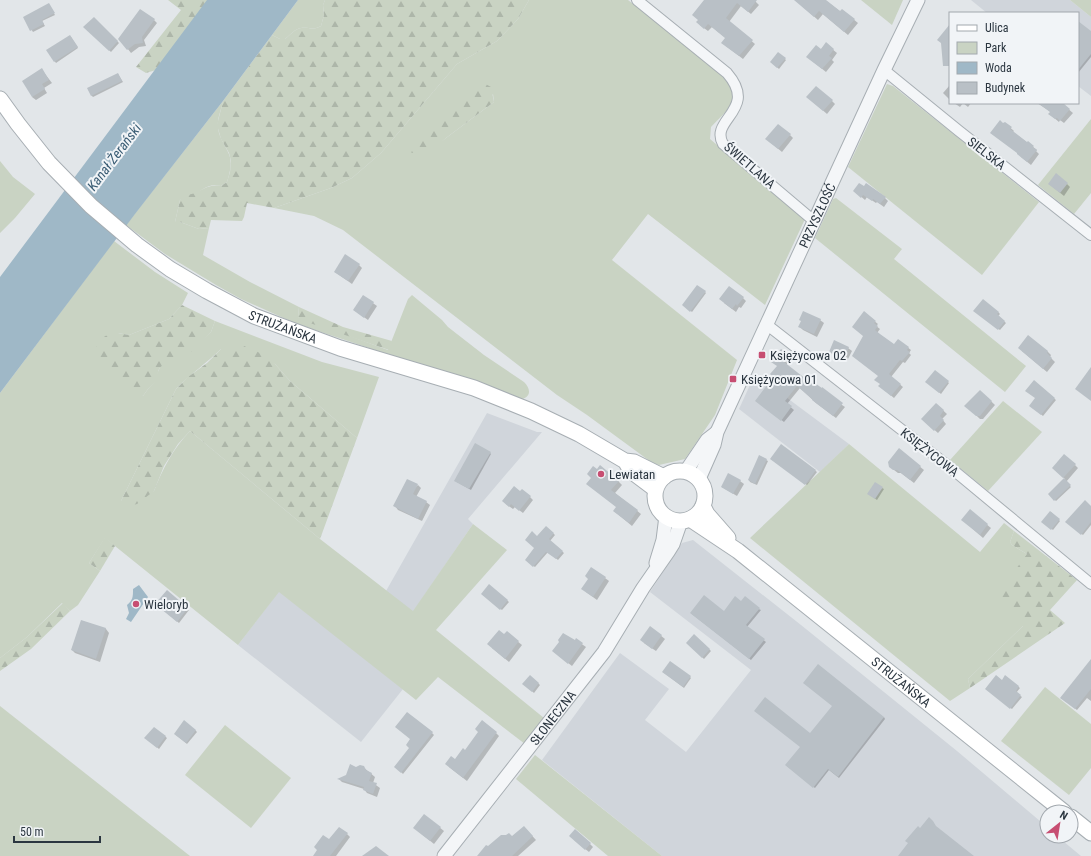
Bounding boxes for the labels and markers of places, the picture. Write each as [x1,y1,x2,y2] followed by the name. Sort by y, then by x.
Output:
[770,348,846,363] place label: Księżycowa 02
[757,350,767,360] marker: Księżycowa 02
[741,372,817,387] place label: Księżycowa 01
[728,374,738,384] marker: Księżycowa 01
[609,467,655,482] place label: Lewiatan
[596,469,606,479] marker: Lewiatan
[144,597,188,612] place label: Wieloryb
[131,599,141,609] marker: Wieloryb

